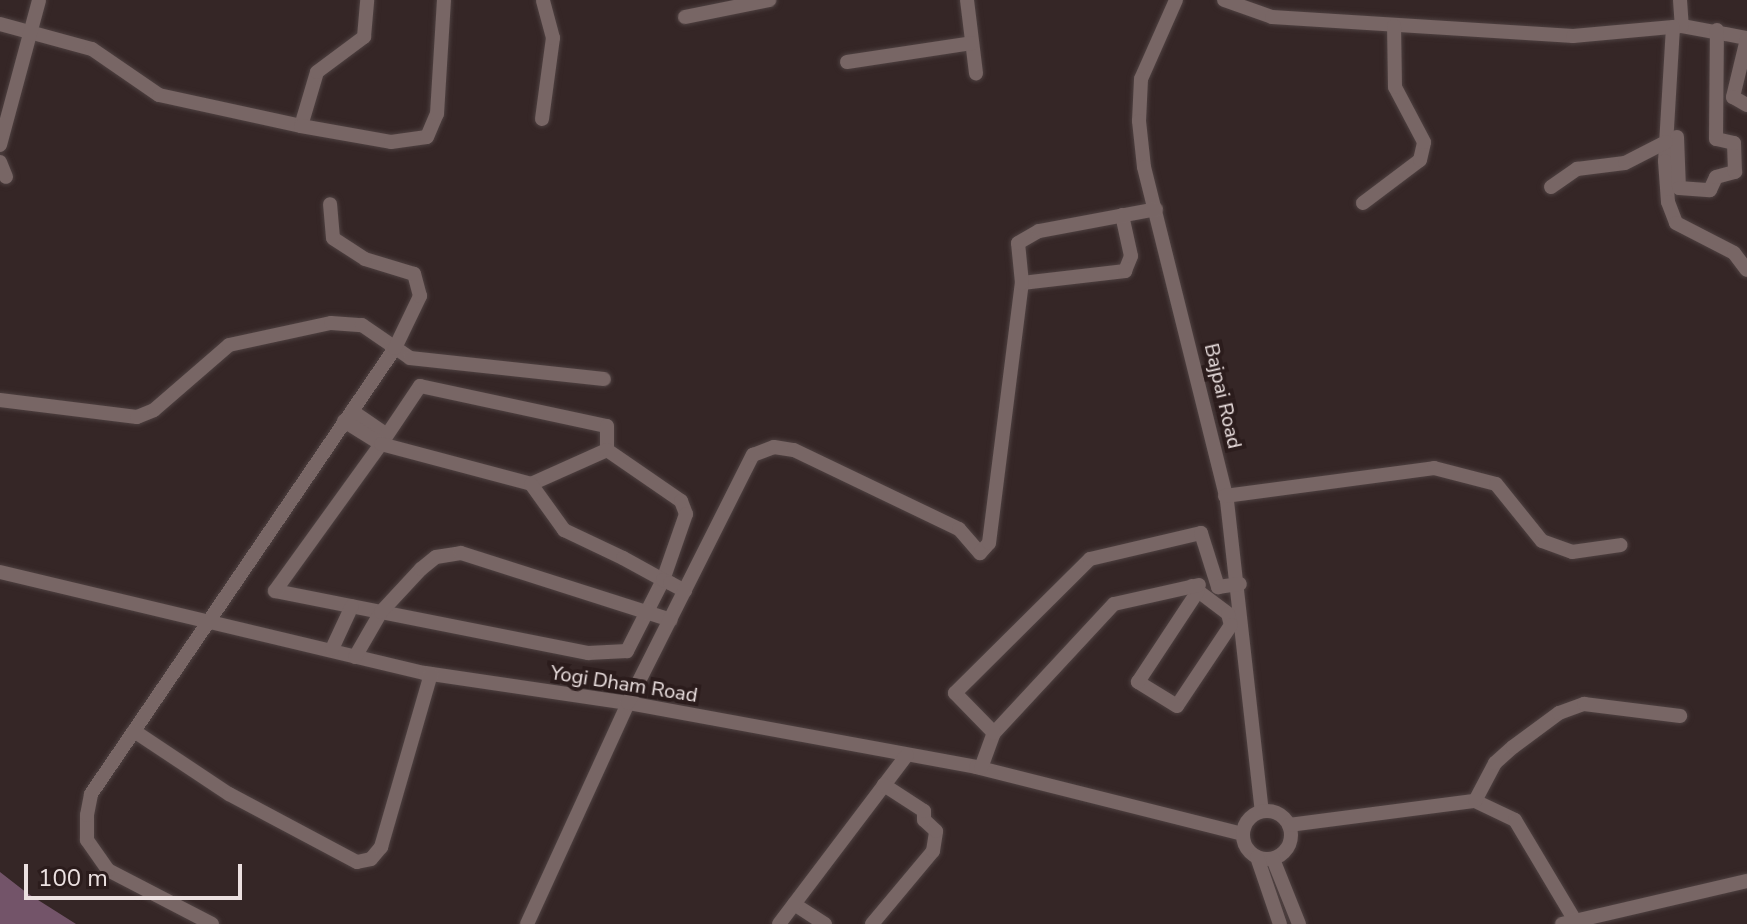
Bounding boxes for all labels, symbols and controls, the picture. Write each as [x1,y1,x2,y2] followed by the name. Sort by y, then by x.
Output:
[1199,341,1247,451] street label: Bajpai Road
[549,661,699,707] street label: Yogi Dham Road
[28,848,246,898] scale bar
[38,862,108,894] text: 100 m

